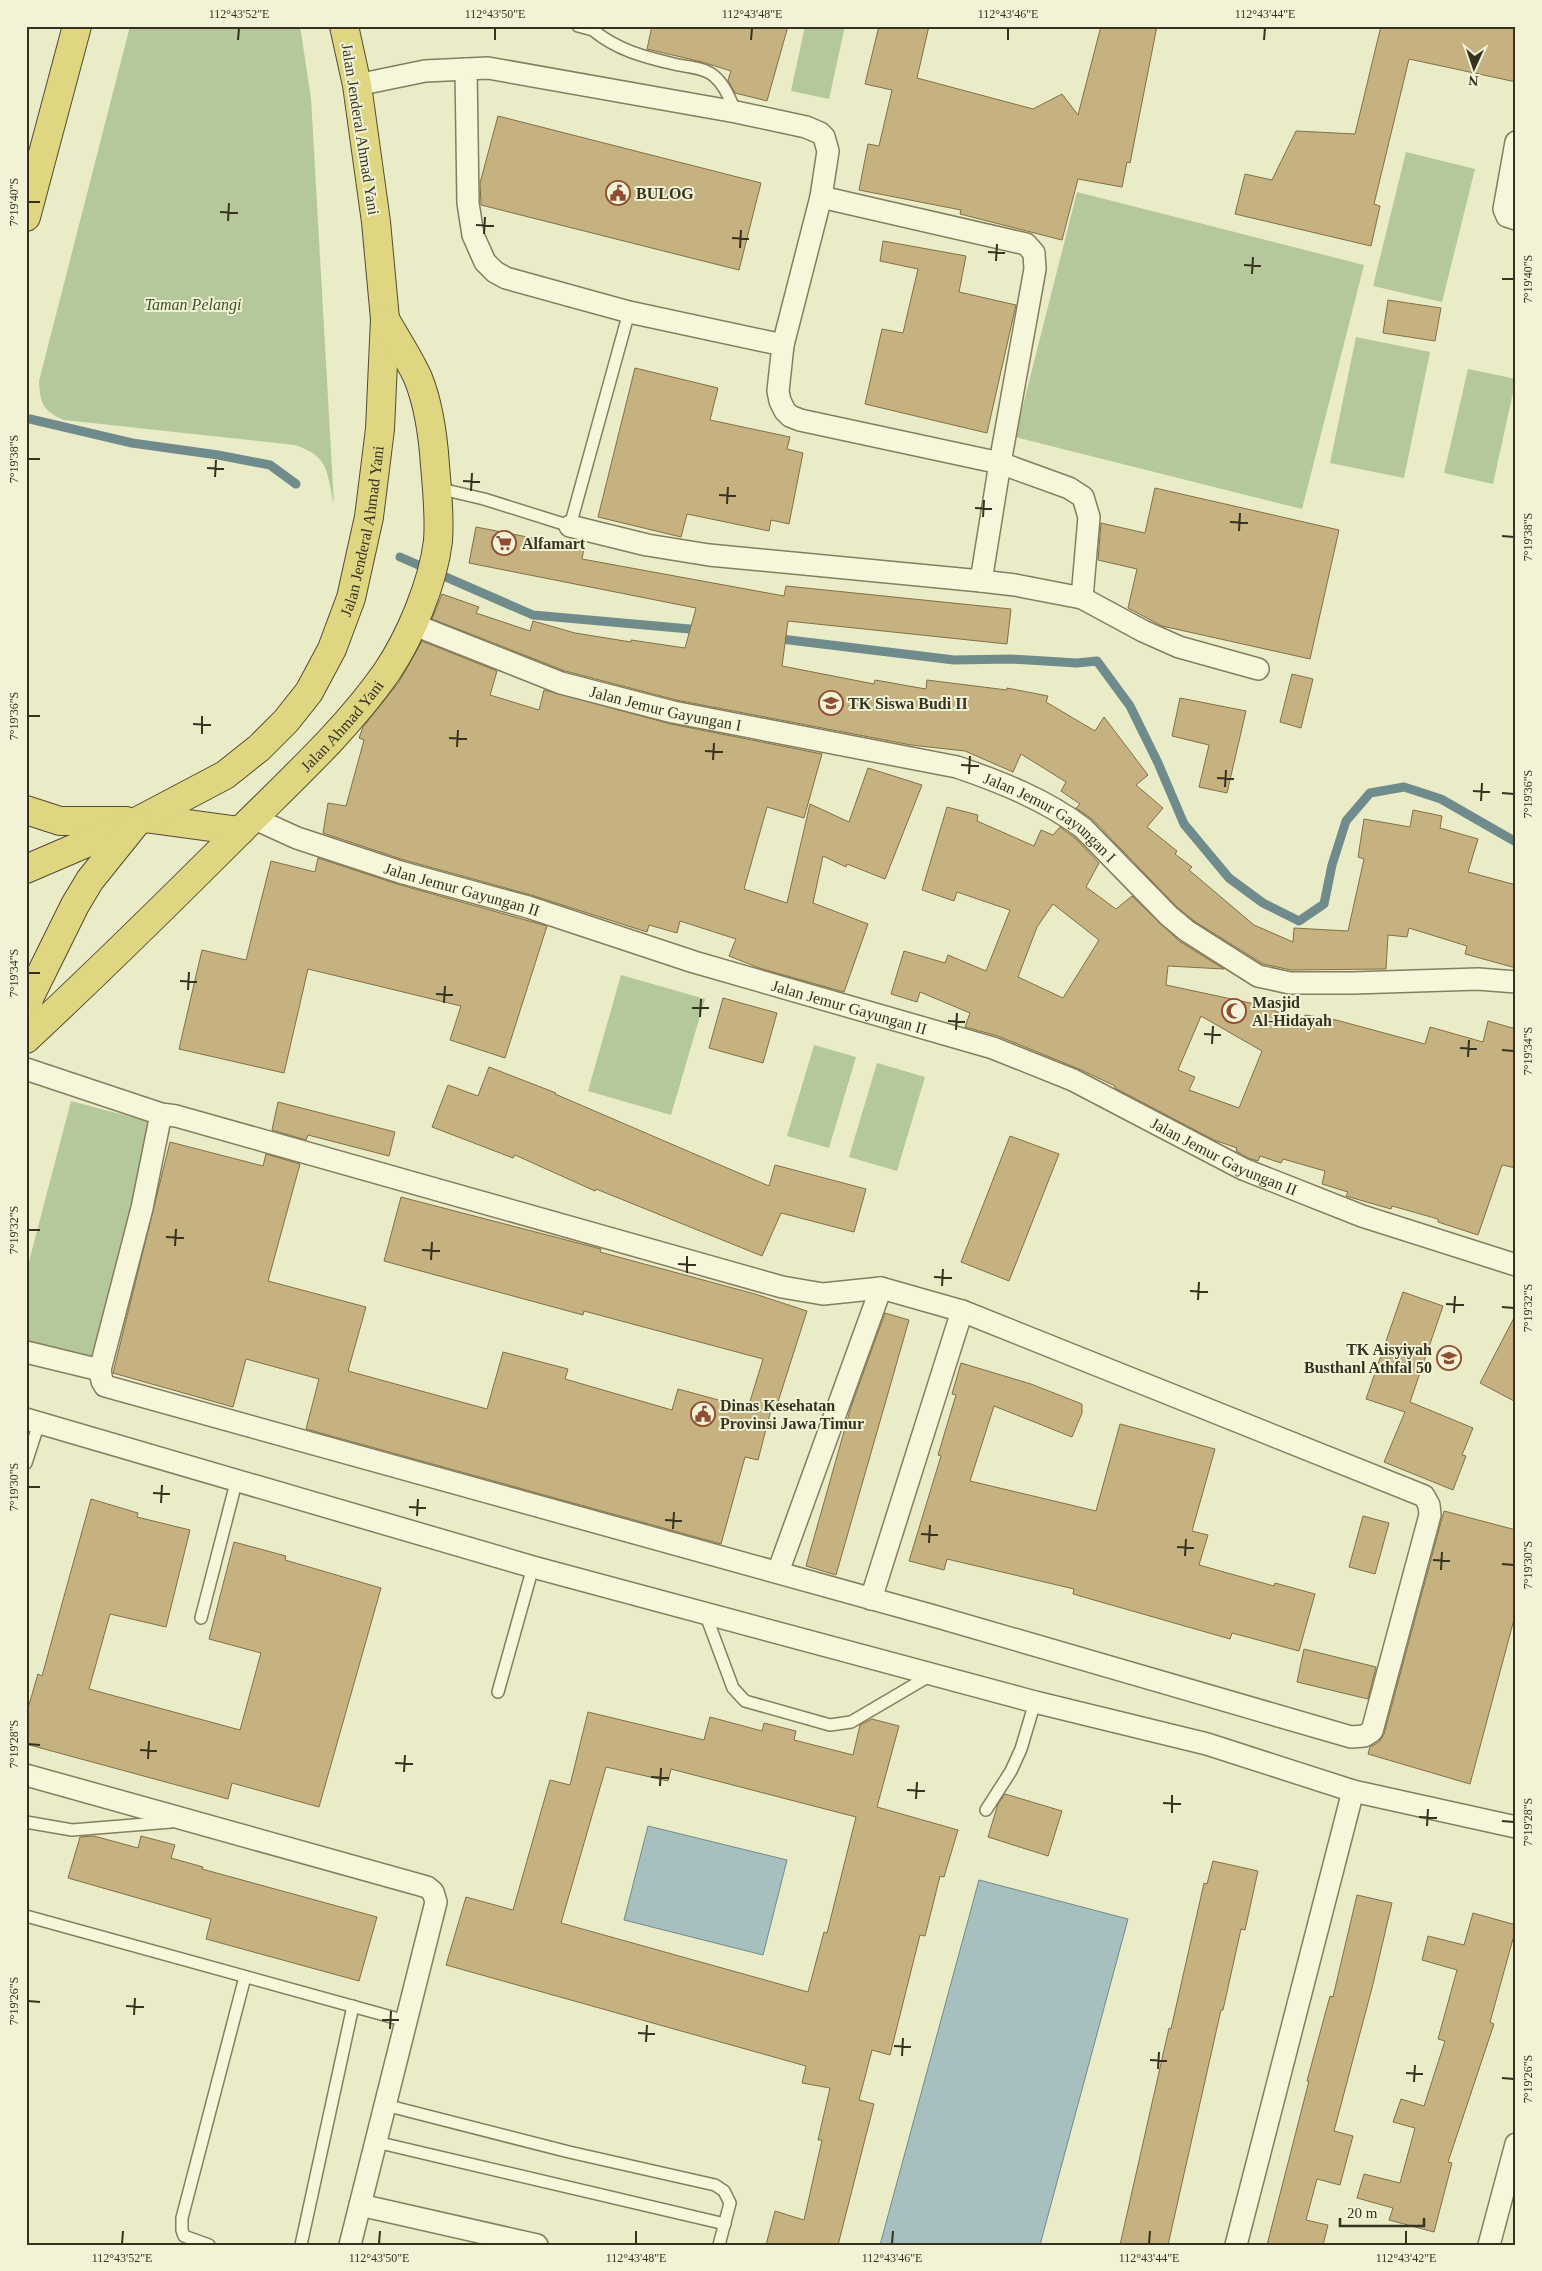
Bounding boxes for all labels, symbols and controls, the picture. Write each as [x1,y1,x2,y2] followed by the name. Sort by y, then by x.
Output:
[209,7,269,21] text: 112°43'52"E
[465,7,525,21] text: 112°43'50"E
[722,7,782,21] text: 112°43'48"E
[978,7,1038,21] text: 112°43'46"E
[1235,7,1295,21] text: 112°43'44"E
[339,42,383,217] street label: Jalan Jenderal Ahmad Yani
[1450,42,1500,92] north arrow
[1468,73,1479,88] text: N
[7,178,21,226] text: 7°19'40"S
[605,180,631,206] public building icon: BULOG
[636,185,694,202] place label: BULOG
[1521,255,1535,303] text: 7°19'40"S
[145,296,241,314] park label: Taman Pelangi
[7,435,21,483] text: 7°19'38"S
[337,444,387,619] street label: Jalan Jenderal Ahmad Yani
[1521,513,1535,561] text: 7°19'38"S
[491,530,517,556] supermarket icon: Alfamart
[522,535,586,552] place label: Alfamart
[297,677,387,775] street label: Jalan Ahmad Yani
[588,683,743,734] street label: Jalan Jemur Gayungan I
[818,690,844,716] school or university icon: TK Siswa Budi II
[7,692,21,740] text: 7°19'36"S
[848,695,968,712] place label: TK Siswa Budi II
[981,769,1119,866] street label: Jalan Jemur Gayungan I
[1521,770,1535,818] text: 7°19'36"S
[382,859,542,919] street label: Jalan Jemur Gayungan II
[7,949,21,997] text: 7°19'34"S
[770,977,929,1038] street label: Jalan Jemur Gayungan II
[1252,994,1332,1030] place label: Masjid Al-Hidayah
[1221,998,1247,1024] mosque icon: Masjid Al-Hidayah
[1521,1027,1535,1075] text: 7°19'34"S
[1148,1114,1300,1199] street label: Jalan Jemur Gayungan II
[7,1206,21,1254] text: 7°19'32"S
[1521,1284,1535,1332] text: 7°19'32"S
[1304,1341,1432,1376] place label: TK Aisyiyah Busthanl Athfal 50
[1436,1345,1462,1371] school or university icon: TK Aisyiyah Busthanl Athfal 50
[720,1397,864,1432] place label: Dinas Kesehatan Provinsi Jawa Timur
[690,1401,716,1427] public building icon: Dinas Kesehatan Provinsi Jawa Timur
[7,1463,21,1511] text: 7°19'30"S
[1521,1541,1535,1589] text: 7°19'30"S
[7,1720,21,1768] text: 7°19'28"S
[1521,1798,1535,1846] text: 7°19'28"S
[7,1977,21,2025] text: 7°19'26"S
[1521,2055,1535,2103] text: 7°19'26"S
[1340,2196,1423,2228] scale bar
[1347,2205,1378,2221] text: 20 m
[92,2251,152,2265] text: 112°43'52"E
[349,2251,409,2265] text: 112°43'50"E
[606,2251,666,2265] text: 112°43'48"E
[862,2251,922,2265] text: 112°43'46"E
[1119,2251,1179,2265] text: 112°43'44"E
[1376,2251,1436,2265] text: 112°43'42"E

